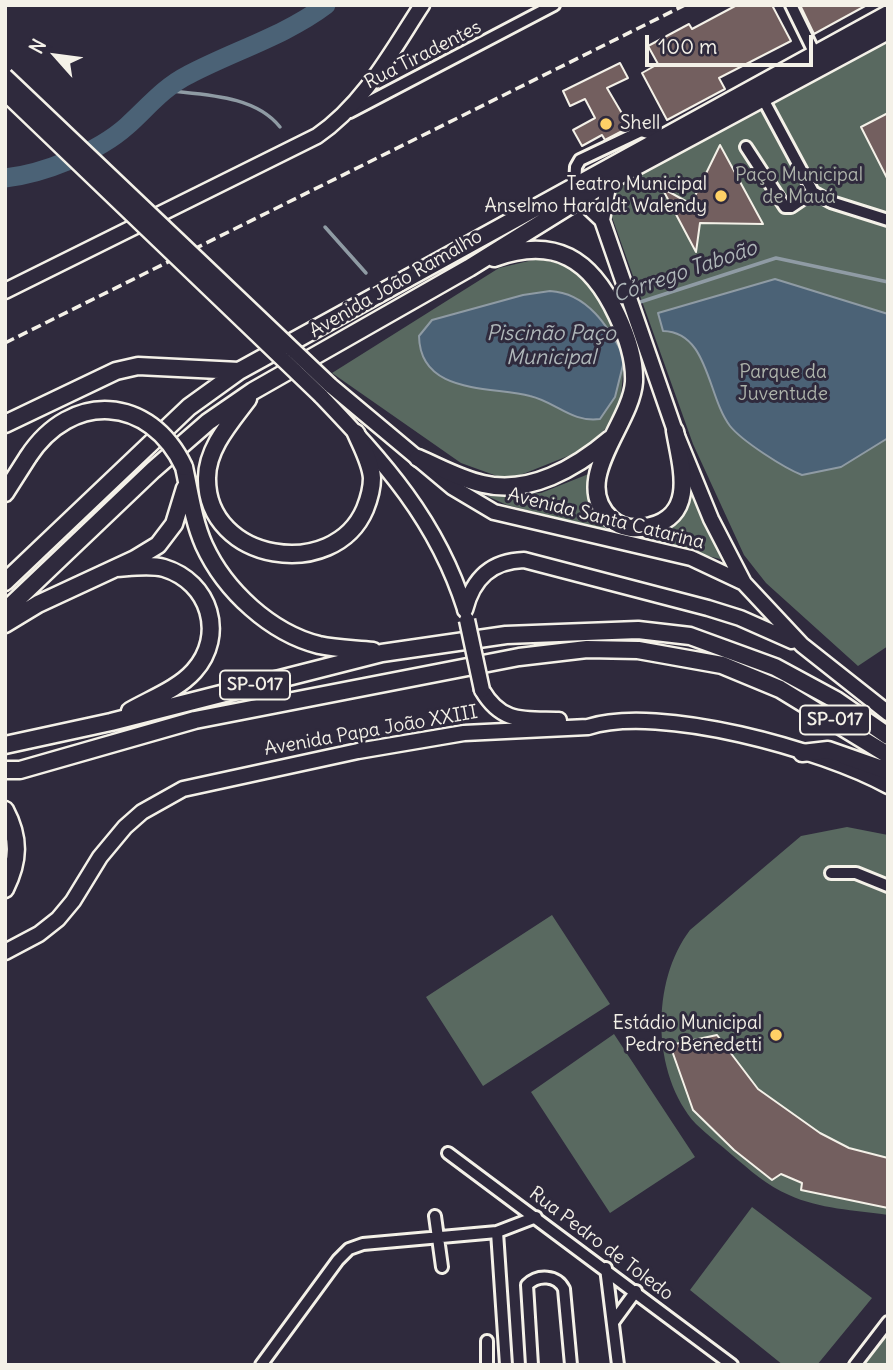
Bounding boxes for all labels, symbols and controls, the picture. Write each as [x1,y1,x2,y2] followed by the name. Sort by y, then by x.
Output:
[361,16,485,94] street label: Rua Tiradentes
[21,21,91,91] north arrow
[648,21,816,65] scale bar
[658,33,717,60] text: 100 m
[24,35,51,58] text: N
[620,113,660,135] place label: Shell
[598,116,614,132] marker: Shell
[735,165,863,209] park label: Paço Municipal de Mauá
[485,174,707,218] place label: Teatro Municipal Anselmo Haraldt Walendy
[713,188,729,204] marker: Teatro Municipal Anselmo Haraldt Walendy
[306,225,486,343] street label: Avenida João Ramalho
[610,236,760,308] water label: Córrego Taboão
[486,321,616,371] water label: Piscinão Paço Municipal
[738,362,828,406] park label: Parque da Juventude
[505,484,707,554] street label: Avenida Santa Catarina
[220,670,290,700] road number: SP-017
[263,701,479,761] street label: Avenida Papa João XXIII
[800,706,870,734] road number: SP-017
[613,1013,762,1057] place label: Estádio Municipal Pedro Benedetti
[768,1027,784,1043] marker: Estádio Municipal Pedro Benedetti
[524,1182,678,1306] street label: Rua Pedro de Toledo

